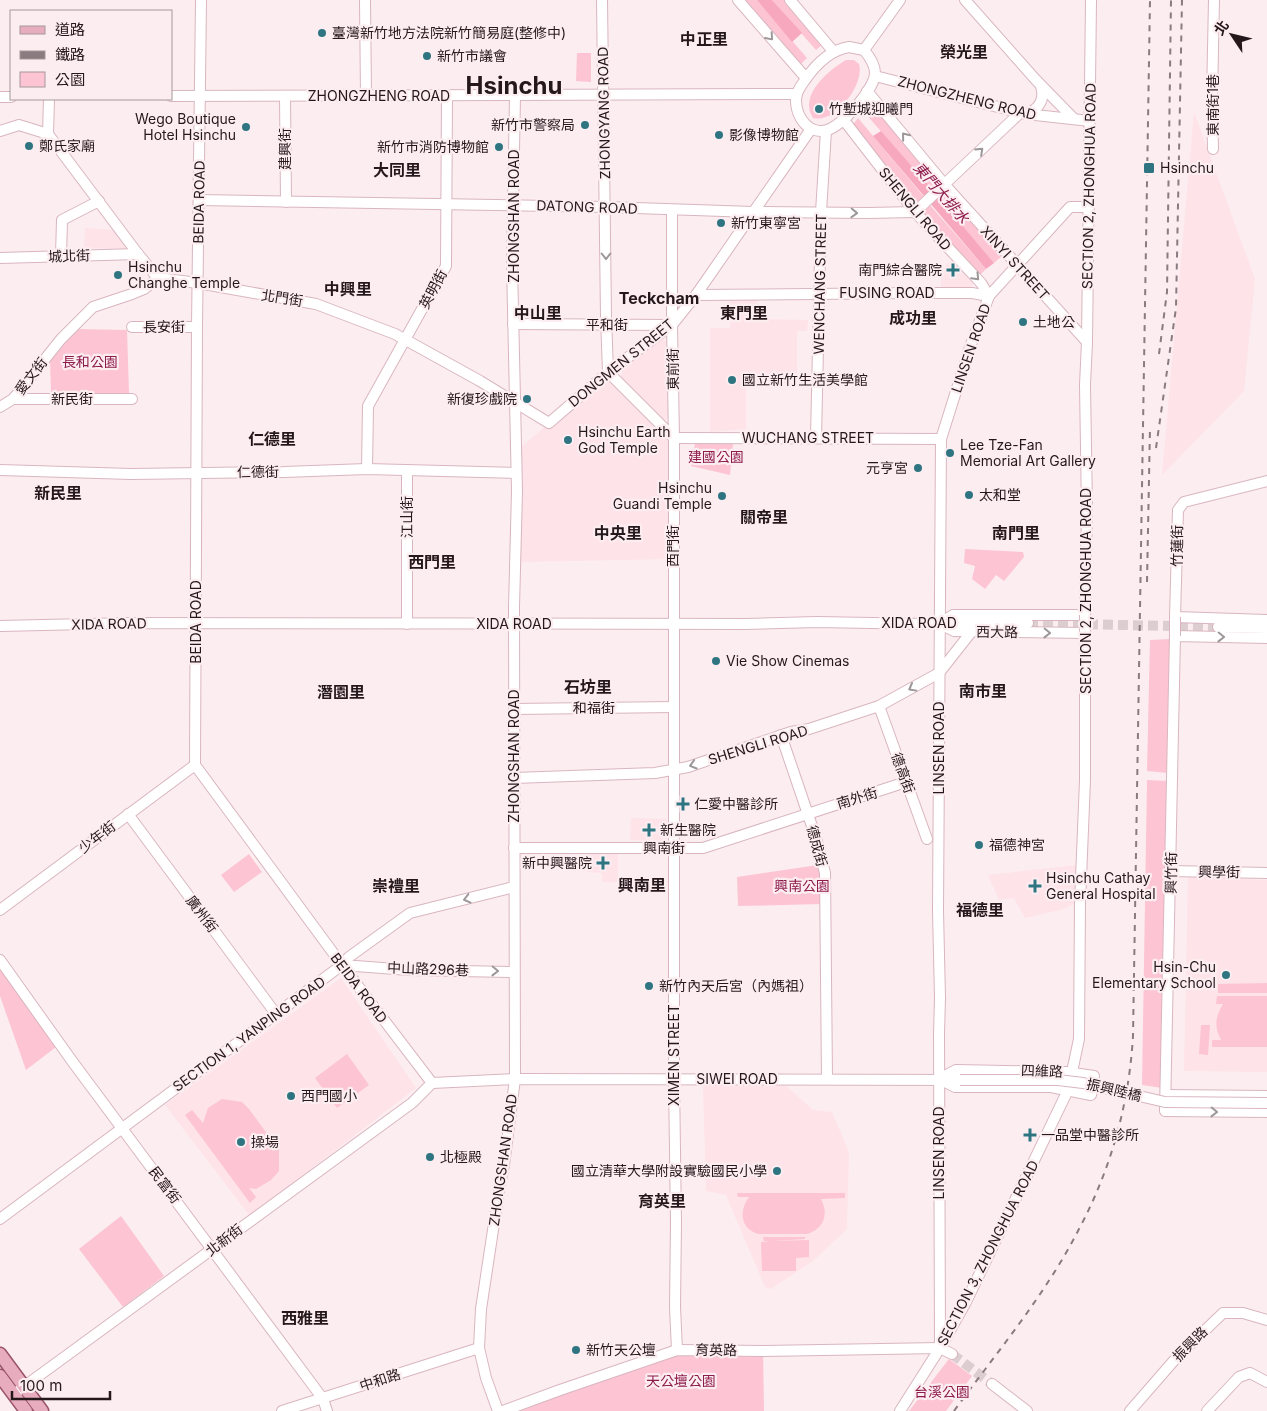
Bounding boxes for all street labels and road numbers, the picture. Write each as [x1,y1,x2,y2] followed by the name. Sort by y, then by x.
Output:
[594,47,613,179] street label: ZHONGYANG ROAD
[896,72,1038,123] street label: ZHONGZHENG ROAD
[1204,74,1221,136] street label: 東南街1巷
[1078,83,1099,289] street label: SECTION 2, ZHONGHUA ROAD
[308,87,450,104] street label: ZHONGZHENG ROAD
[276,128,293,170] street label: 建興街
[505,149,522,283] street label: ZHONGSHAN ROAD
[189,160,208,244] street label: BEIDA ROAD
[876,164,955,254] street label: SHENGLI ROAD
[536,196,638,217] street label: DATONG ROAD
[810,213,829,355] street label: WENCHANG STREET
[978,222,1053,303] street label: XINYI STREET
[48,246,90,265] street label: 城北街
[415,266,450,311] street label: 英明街
[839,284,935,301] street label: FUSING ROAD
[260,286,304,309] street label: 北門街
[947,301,994,395] street label: LINSEN ROAD
[565,315,677,410] street label: DONGMEN STREET
[586,316,628,333] street label: 平和街
[143,318,185,335] street label: 長安街
[664,348,681,390] street label: 東前街
[11,354,50,397] street label: 愛文街
[51,390,93,407] street label: 新民街
[742,429,874,446] street label: WUCHANG STREET
[237,463,279,480] street label: 仁德街
[1077,488,1094,694] street label: SECTION 2, ZHONGHUA ROAD
[398,496,415,538] street label: 江山街
[664,525,681,567] street label: 西門街
[1168,525,1185,567] street label: 竹蓮街
[187,580,204,664] street label: BEIDA ROAD
[71,614,147,633] street label: XIDA ROAD
[881,614,957,631] street label: XIDA ROAD
[476,615,552,632] street label: XIDA ROAD
[976,623,1018,640] street label: 西大路
[505,689,522,823] street label: ZHONGSHAN ROAD
[573,699,615,716] street label: 和福街
[930,701,947,795] street label: LINSEN ROAD
[706,721,810,768] street label: SHENGLI ROAD
[888,750,919,795] street label: 德高街
[834,783,879,812] street label: 南外街
[75,817,119,856] street label: 少年街
[804,823,831,868] street label: 德成街
[643,839,685,856] street label: 興南街
[1162,852,1179,894] street label: 興竹街
[1198,863,1240,880] street label: 興學街
[183,892,222,936] street label: 廣州街
[327,949,391,1026] street label: BEIDA ROAD
[387,959,469,978] street label: 中山路296巷
[169,972,328,1095] street label: SECTION 1, YANPING ROAD
[665,1004,682,1106] street label: XIMEN STREET
[1021,1061,1063,1080] street label: 四維路
[696,1070,778,1087] street label: SIWEI ROAD
[1085,1075,1143,1104] street label: 振興陸橋
[485,1093,520,1227] street label: ZHONGSHAN ROAD
[930,1106,947,1200] street label: LINSEN ROAD
[933,1157,1042,1348] street label: SECTION 3, ZHONGHUA ROAD
[146,1163,185,1207] street label: 民富街
[202,1220,246,1259] street label: 北新街
[1169,1323,1211,1365] street label: 振興路
[695,1341,737,1358] street label: 育英路
[357,1365,402,1394] street label: 中和路

